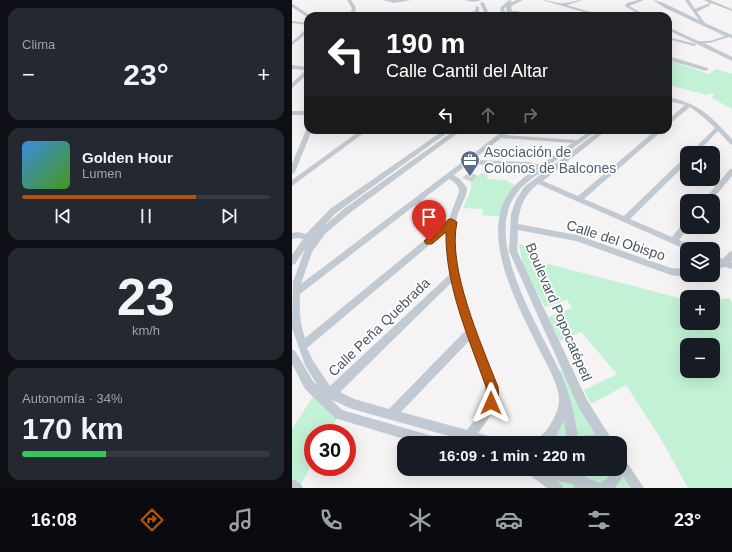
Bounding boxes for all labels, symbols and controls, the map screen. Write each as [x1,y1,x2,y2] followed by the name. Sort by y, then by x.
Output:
[320,28,372,80] icon: left
[386,28,465,59] text: 190 m
[22,37,55,52] text: Clima
[123,58,169,91] text: 23°
[386,61,548,81] text: Calle Cantil del Altar
[22,62,35,87] text: −
[257,62,270,87] text: +
[435,104,457,126] icon: left
[477,104,499,126] icon: ahead
[519,104,541,126] icon: right
[484,144,616,176] place label: Asociación de Colonos de Balcones
[680,146,720,378] map controls
[680,146,720,186] button: sound
[82,149,173,166] text: Golden Hour
[459,149,481,177] office icon: Asociación de Colonos de Balcones
[82,166,122,181] text: Lumen
[680,194,720,234] button: search
[412,200,446,241] pin
[52,205,74,227] icon: previous
[135,205,157,227] icon: pause
[218,205,240,227] icon: next
[418,206,440,228] icon: arrive
[565,217,668,264] street label: Calle del Obispo
[523,240,595,384] street label: Boulevard Popocatépetl
[680,242,720,282] button: layers
[117,268,175,326] text: 23
[325,274,433,380] street label: Calle Peña Quebrada
[680,290,720,330] button: +
[132,323,160,338] text: km/h
[680,338,720,378] button: −
[470,382,512,424] position arrow
[22,391,122,406] text: Autonomía · 34%
[22,412,124,445] text: 170 km
[304,424,356,476] speed limit sign: 30
[439,447,585,464] text: 16:09 · 1 min · 220 m
[138,506,166,534] icon: directions
[227,506,255,534] icon: music
[317,506,345,534] icon: phone
[406,506,434,534] icon: climate
[495,506,523,534] icon: car
[585,506,613,534] icon: filters
[31,510,77,530] text: 16:08
[674,510,701,530] text: 23°

